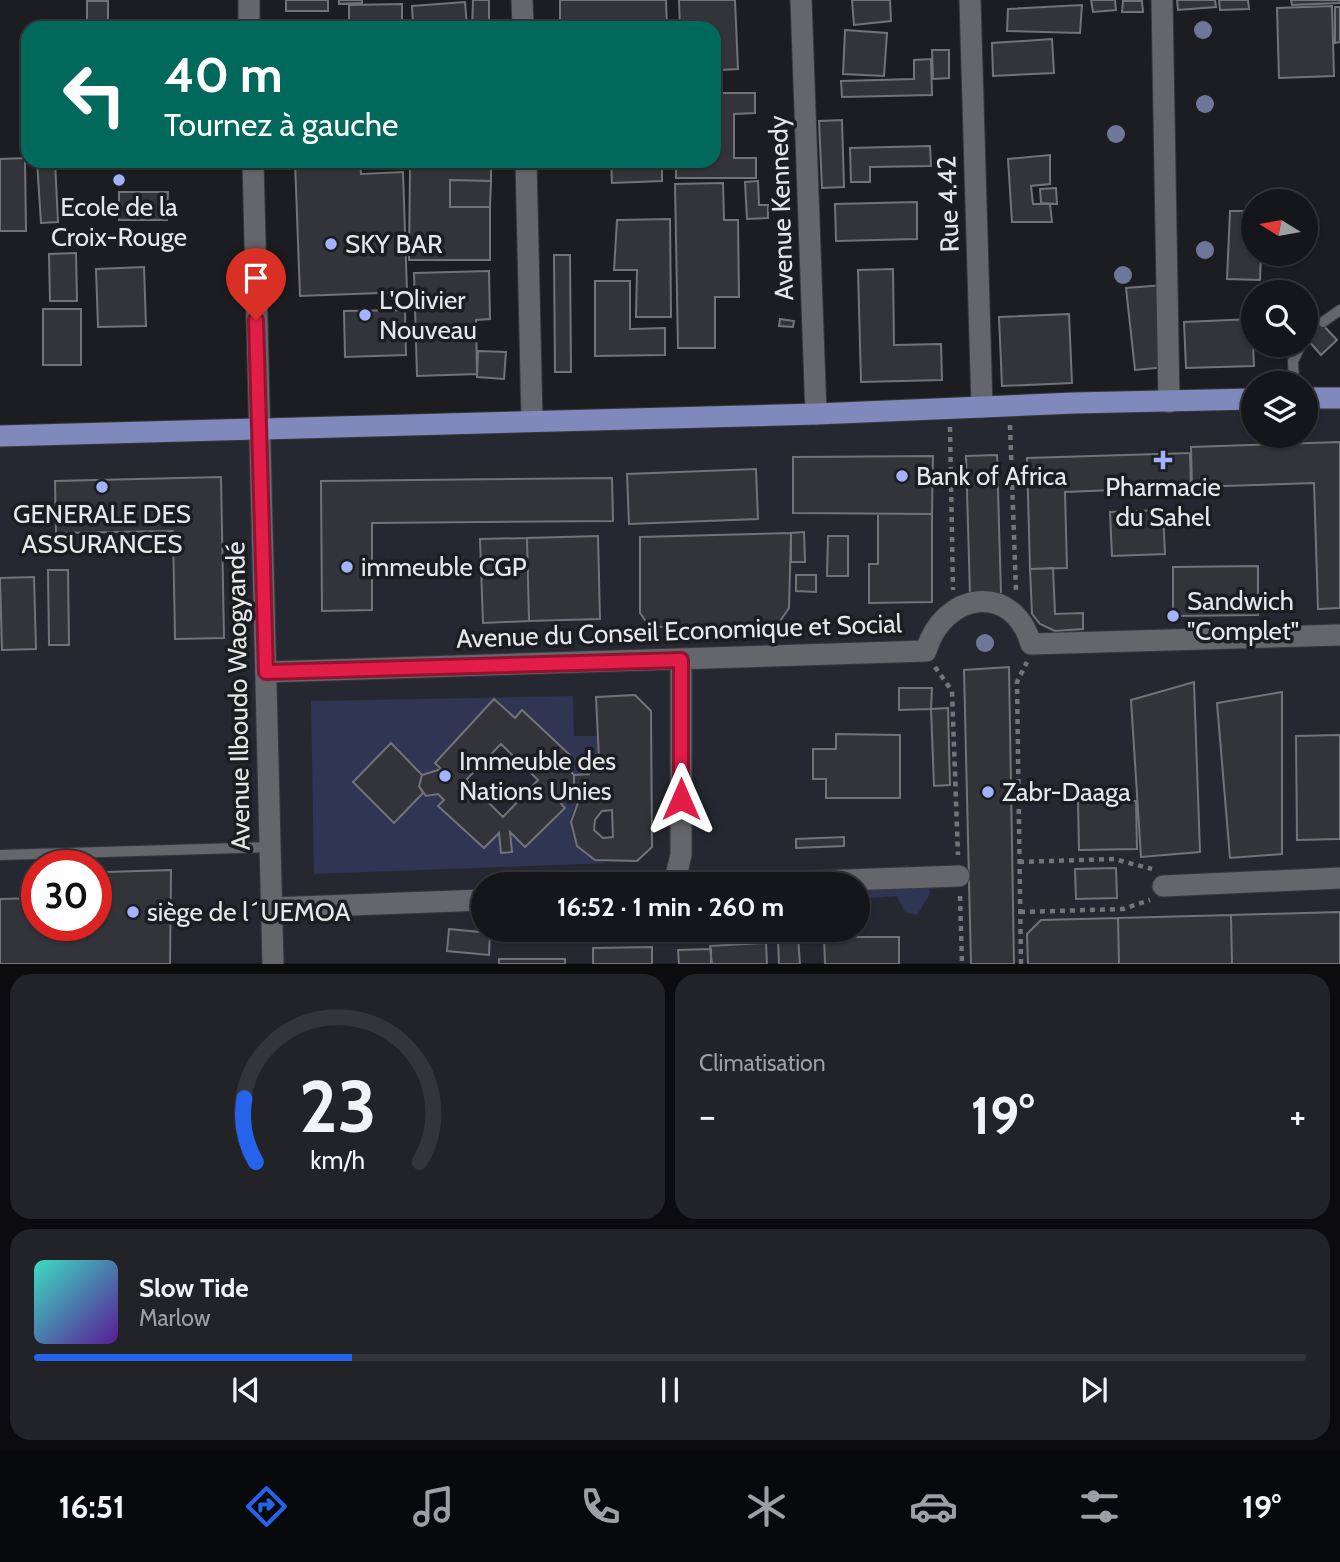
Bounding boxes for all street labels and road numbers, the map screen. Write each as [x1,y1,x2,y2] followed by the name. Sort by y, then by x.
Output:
[762,115,800,301] street label: Avenue Kennedy
[930,155,966,253] street label: Rue 4.42
[219,541,257,851] street label: Avenue Ilboudo Waogyandé
[456,607,902,655] street label: Avenue du Conseil Economique et Social

